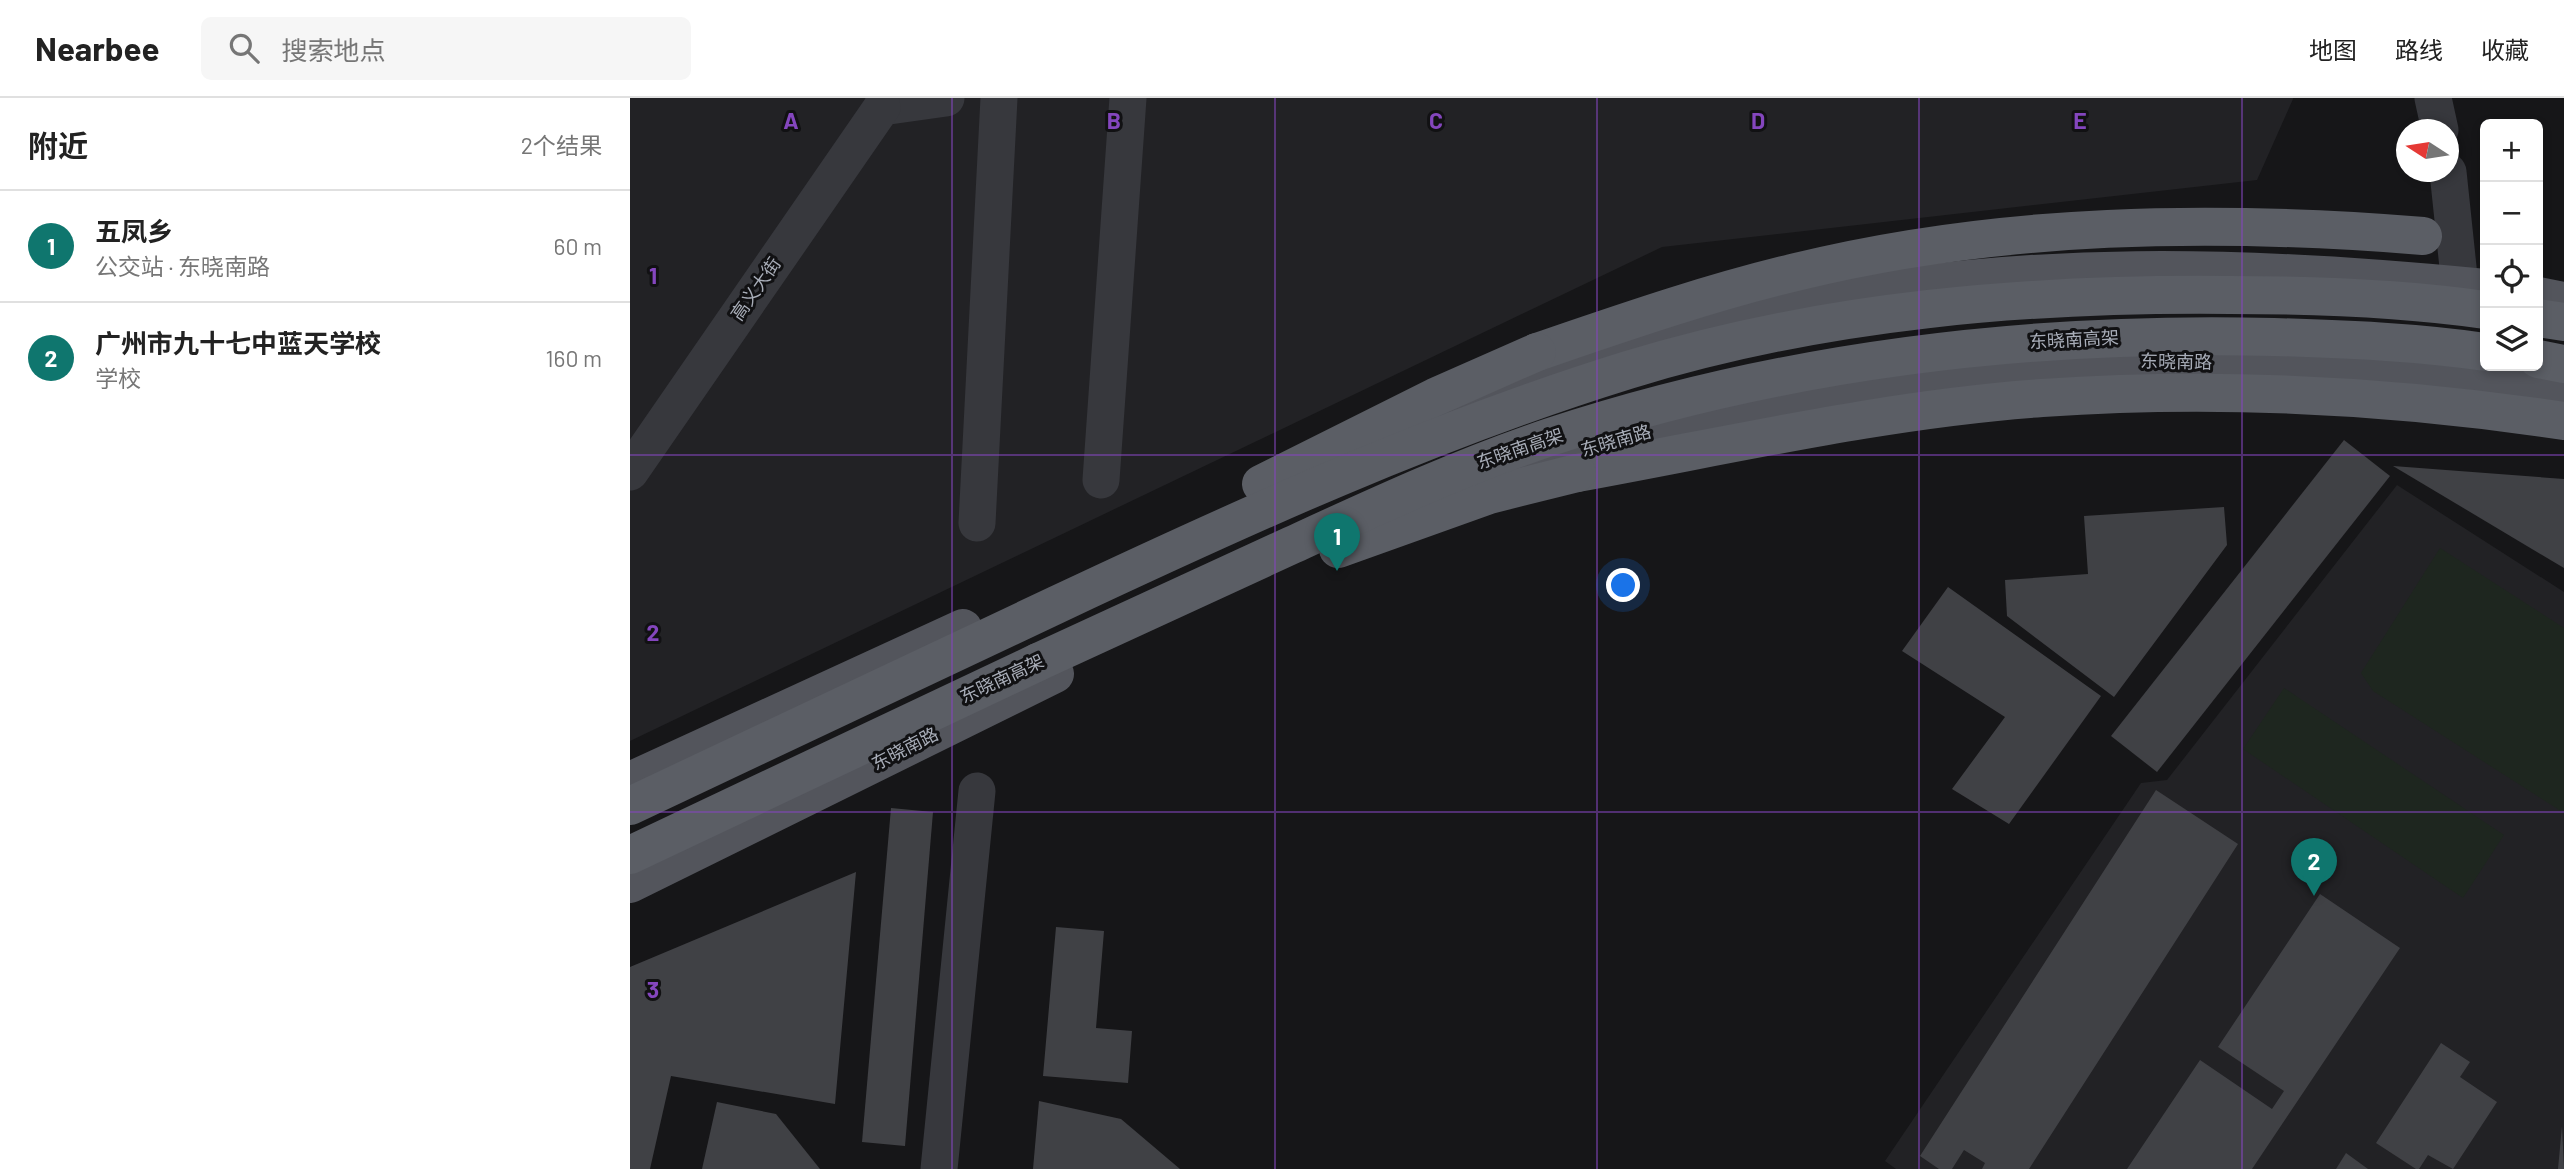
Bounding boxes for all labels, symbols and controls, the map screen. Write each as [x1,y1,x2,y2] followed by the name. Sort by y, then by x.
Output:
[201,17,691,80] search box
[35,28,159,68] text: Nearbee
[225,29,263,67] icon: search
[281,34,386,65] text: 搜索地点
[2309,35,2357,64] text: 地图
[2395,35,2443,64] text: 路线
[2481,35,2529,64] text: 收藏
[783,106,799,134] text: A
[1107,106,1121,134] text: B
[1429,106,1443,134] text: C
[1751,106,1765,134] text: D
[2073,106,2087,134] text: E
[2396,119,2459,182] north arrow
[2480,119,2543,371] map controls
[2480,119,2543,182] button: +
[28,127,88,163] text: 附近
[521,131,602,159] text: 2个结果
[2480,182,2543,245] button: −
[95,215,173,246] text: 五凤乡
[47,232,55,260] text: 1
[554,232,602,260] text: 60 m
[2480,245,2543,308] button: locate
[95,252,270,280] text: 公交站 · 东晓南路
[726,253,785,324] street label: 高义大街
[649,261,657,289] text: 1
[2480,308,2543,371] button: layers
[2028,326,2119,352] street label: 东晓南高架
[95,327,381,358] text: 广州市九十七中蓝天学校
[45,344,57,372] text: 2
[545,344,602,372] text: 160 m
[2140,349,2212,373] street label: 东晓南路
[95,364,141,392] text: 学校
[1578,420,1653,461] street label: 东晓南路
[1474,423,1566,473] street label: 东晓南高架
[1314,513,1360,571] pin: 1
[1606,568,1640,602] your location
[647,618,659,646] text: 2
[956,649,1047,707] street label: 东晓南高架
[867,722,942,774] street label: 东晓南路
[2291,838,2337,896] pin: 2
[647,975,659,1003] text: 3

